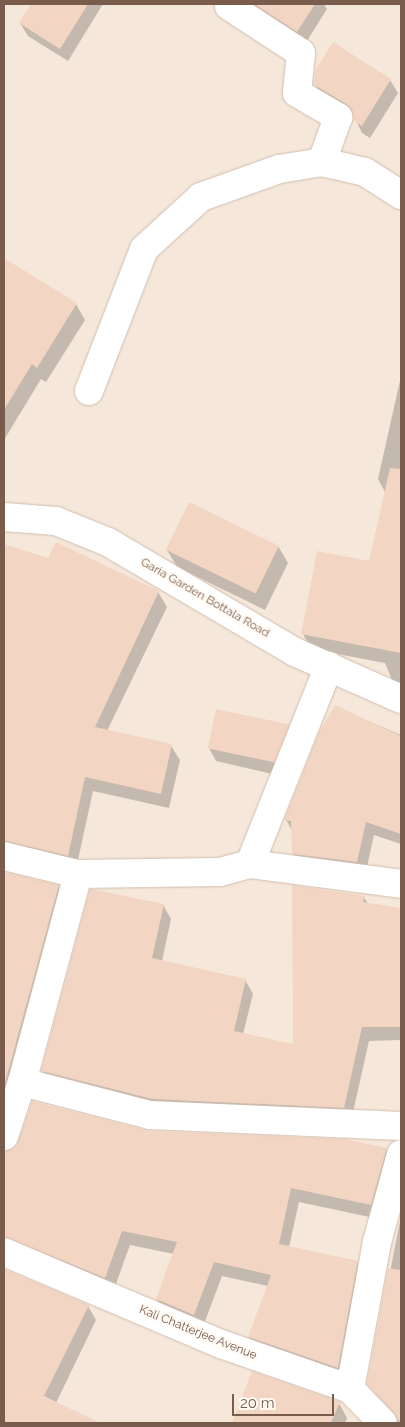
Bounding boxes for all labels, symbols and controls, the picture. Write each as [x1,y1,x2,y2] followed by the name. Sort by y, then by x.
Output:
[138,555,272,641] street label: Garia Garden Bottala Road
[137,1303,259,1363] street label: Kali Chatterjee Avenue
[235,1384,338,1416] scale bar
[240,1394,275,1412] text: 20 m

